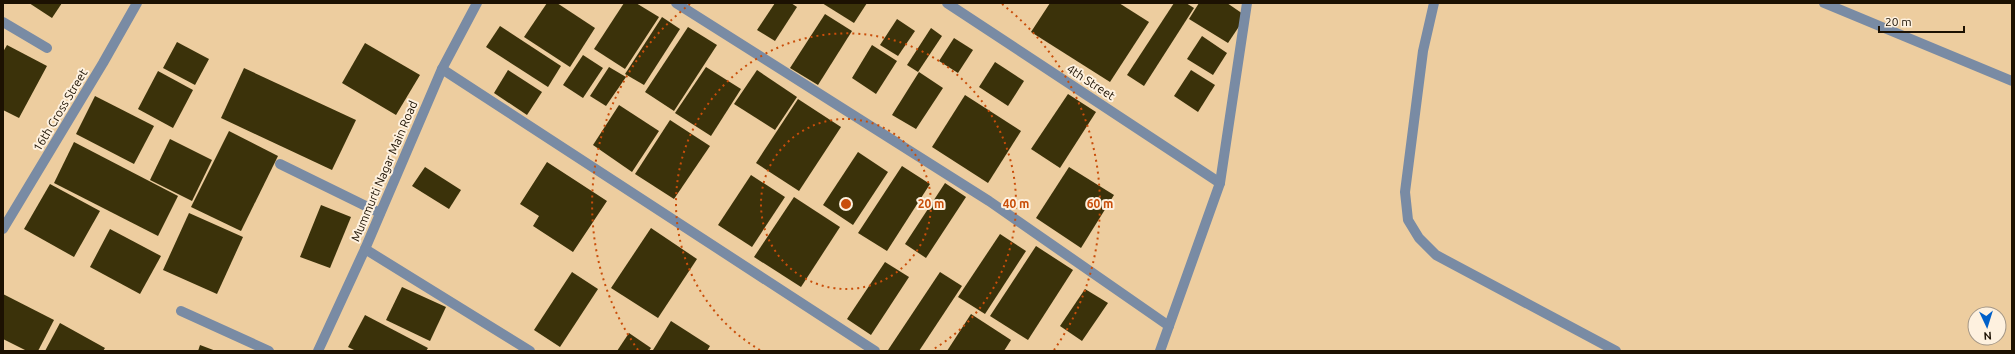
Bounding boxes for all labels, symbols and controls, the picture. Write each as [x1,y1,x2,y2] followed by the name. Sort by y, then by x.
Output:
[1879,8,1964,34] scale bar
[1885,15,1912,28] text: 20 m
[1065,62,1118,102] street label: 4th Street
[30,66,90,153] street label: 16th Cross Street
[348,99,420,243] street label: Mummurti Nagar Main Road
[839,197,853,211] centre of rings
[918,197,944,210] text: 20 m
[1003,197,1029,210] text: 40 m
[1087,197,1113,210] text: 60 m
[1967,306,2007,346] north arrow
[1983,330,1992,342] text: N

